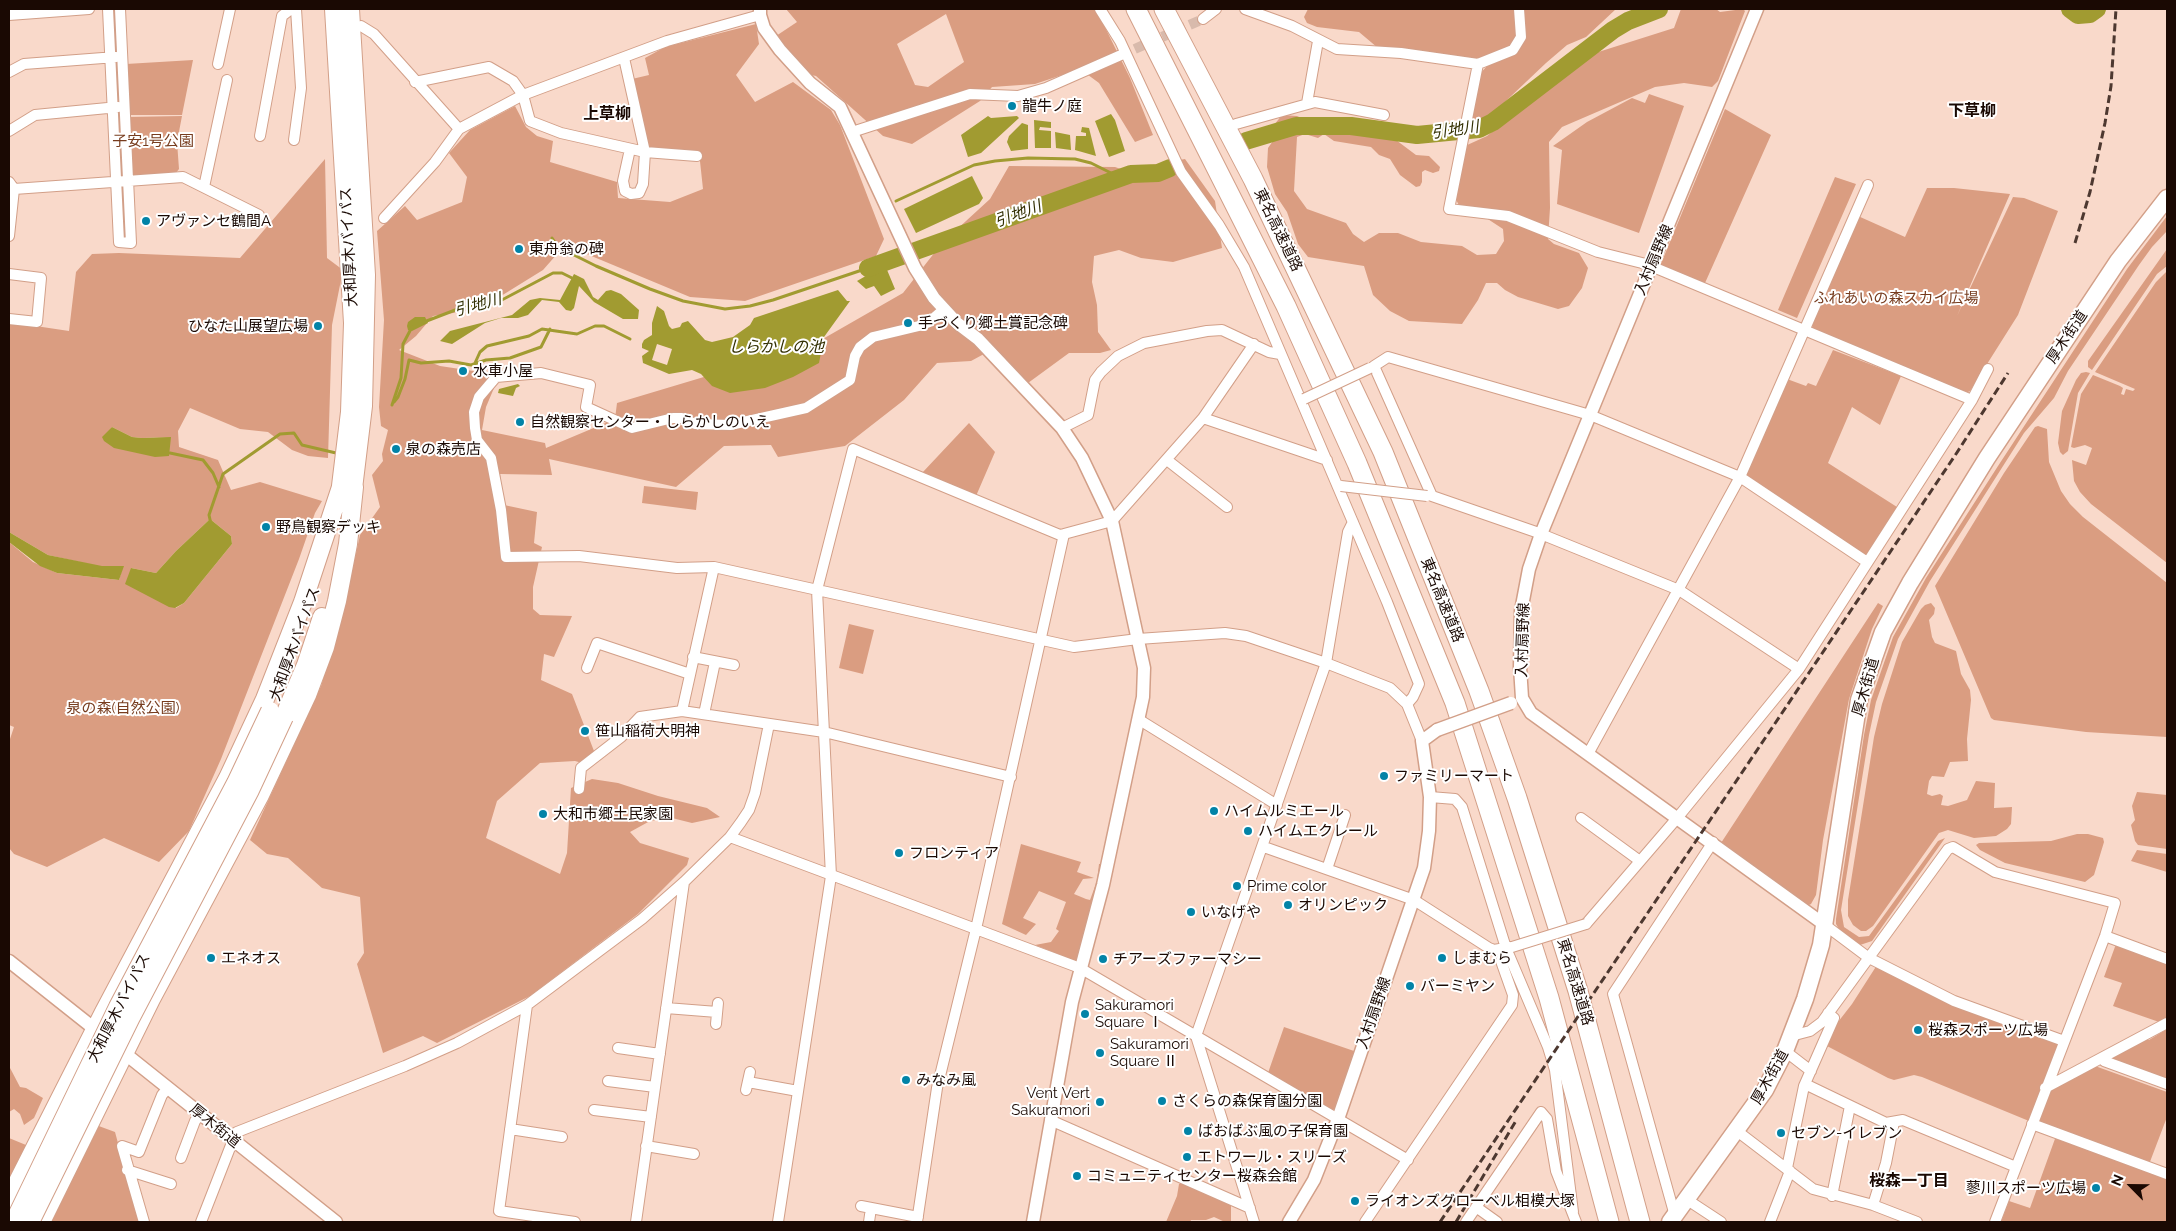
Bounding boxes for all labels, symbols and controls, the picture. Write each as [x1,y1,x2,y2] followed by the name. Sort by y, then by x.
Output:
[1022,97,1082,115] place label: 龍牛ノ庭
[1006,100,1018,112] marker: 龍牛ノ庭
[1948,101,1996,121] district label: 下草柳
[583,104,631,124] district label: 上草柳
[1430,117,1480,143] water label: 引地川
[112,132,194,150] park label: 子安1号公園
[1250,186,1306,274] street label: 東名高速道路
[337,187,361,307] street label: 大和厚木バイパス
[992,197,1044,231] water label: 引地川
[156,212,271,230] place label: アヴァンセ鶴間A
[140,215,152,227] marker: アヴァンセ鶴間A
[1631,222,1677,298] street label: 入村扇野線
[529,240,604,258] place label: 東舟翁の碑
[513,243,525,255] marker: 東舟翁の碑
[1814,289,1978,307] park label: ふれあいの森スカイ広場
[452,290,504,320] water label: 引地川
[2043,307,2091,367] street label: 厚木街道
[918,314,1068,332] place label: 手づくり郷土賞記念碑
[188,317,308,335] place label: ひなた山展望広場
[902,317,914,329] marker: 手づくり郷土賞記念碑
[312,320,324,332] marker: ひなた山展望広場
[728,337,824,357] water label: しらかしの池
[473,362,533,380] place label: 水車小屋
[457,365,469,377] marker: 水車小屋
[530,413,770,431] place label: 自然観察センター・しらかしのいえ
[514,416,526,428] marker: 自然観察センター・しらかしのいえ
[406,440,481,458] place label: 泉の森売店
[390,443,402,455] marker: 泉の森売店
[276,518,381,536] place label: 野鳥観察デッキ
[260,521,272,533] marker: 野鳥観察デッキ
[1417,555,1467,645] street label: 東名高速道路
[266,585,324,703] street label: 大和厚木バイパス
[1513,602,1533,678] street label: 入村扇野線
[1849,656,1883,718] street label: 厚木街道
[66,699,180,717] park label: 泉の森(自然公園)
[595,722,700,740] place label: 笹山稲荷大明神
[579,725,591,737] marker: 笹山稲荷大明神
[1394,767,1514,785] place label: ファミリーマート
[1378,770,1390,782] marker: ファミリーマート
[1224,802,1344,820] place label: ハイムルミエール
[553,805,673,823] place label: 大和市郷土民家園
[1208,805,1220,817] marker: ハイムルミエール
[537,808,549,820] marker: 大和市郷土民家園
[1258,822,1378,840] place label: ハイムエクレール
[1242,825,1254,837] marker: ハイムエクレール
[909,844,999,862] place label: フロンティア
[893,847,905,859] marker: フロンティア
[1247,877,1327,895] place label: Prime color
[1231,880,1243,892] marker: Prime color
[1298,896,1388,914] place label: オリンピック
[1282,899,1294,911] marker: オリンピック
[1201,903,1261,921] place label: いなげや
[1185,906,1197,918] marker: いなげや
[1553,936,1597,1028] street label: 東名高速道路
[221,949,281,967] place label: エネオス
[1452,949,1512,967] place label: しまむら
[84,950,154,1066] street label: 大和厚木バイパス
[1113,950,1262,968] place label: チアーズファーマシー
[205,952,217,964] marker: エネオス
[1436,952,1448,964] marker: しまむら
[1097,953,1109,965] marker: チアーズファーマシー
[1353,975,1395,1051] street label: 入村扇野線
[1420,977,1495,995] place label: バーミヤン
[1404,980,1416,992] marker: バーミヤン
[1095,996,1174,1031] place label: Sakuramori Square Ⅰ
[1079,1008,1091,1020] marker: Sakuramori Square Ⅰ
[1928,1021,2048,1039] place label: 桜森スポーツ広場
[1912,1024,1924,1036] marker: 桜森スポーツ広場
[1110,1035,1189,1070] place label: Sakuramori Square Ⅱ
[1748,1046,1792,1108] street label: 厚木街道
[1094,1047,1106,1059] marker: Sakuramori Square Ⅱ
[916,1071,976,1089] place label: みなみ風
[900,1074,912,1086] marker: みなみ風
[1011,1084,1090,1119] place label: Vent Vert Sakuramori
[1172,1092,1322,1110] place label: さくらの森保育園分園
[1156,1095,1168,1107] marker: さくらの森保育園分園
[1094,1096,1106,1108] marker: Vent Vert Sakuramori
[186,1100,244,1152] street label: 厚木街道
[1198,1122,1348,1140] place label: ばおばぶ風の子保育園
[1791,1124,1902,1142] place label: セブン-イレブン
[1182,1125,1194,1137] marker: ばおばぶ風の子保育園
[1775,1127,1787,1139] marker: セブン-イレブン
[1197,1148,1347,1166] place label: エトワール・スリーズ
[1181,1151,1193,1163] marker: エトワール・スリーズ
[2106,1161,2156,1211] north arrow
[1087,1167,1297,1185] place label: コミュニティセンター桜森会館
[1071,1170,1083,1182] marker: コミュニティセンター桜森会館
[1869,1171,1949,1191] district label: 桜森一丁目
[2108,1172,2127,1188] text: N
[1966,1179,2086,1197] place label: 蓼川スポーツ広場
[2090,1182,2102,1194] marker: 蓼川スポーツ広場
[1365,1192,1575,1210] place label: ライオンズグローベル相模大塚
[1349,1195,1361,1207] marker: ライオンズグローベル相模大塚

